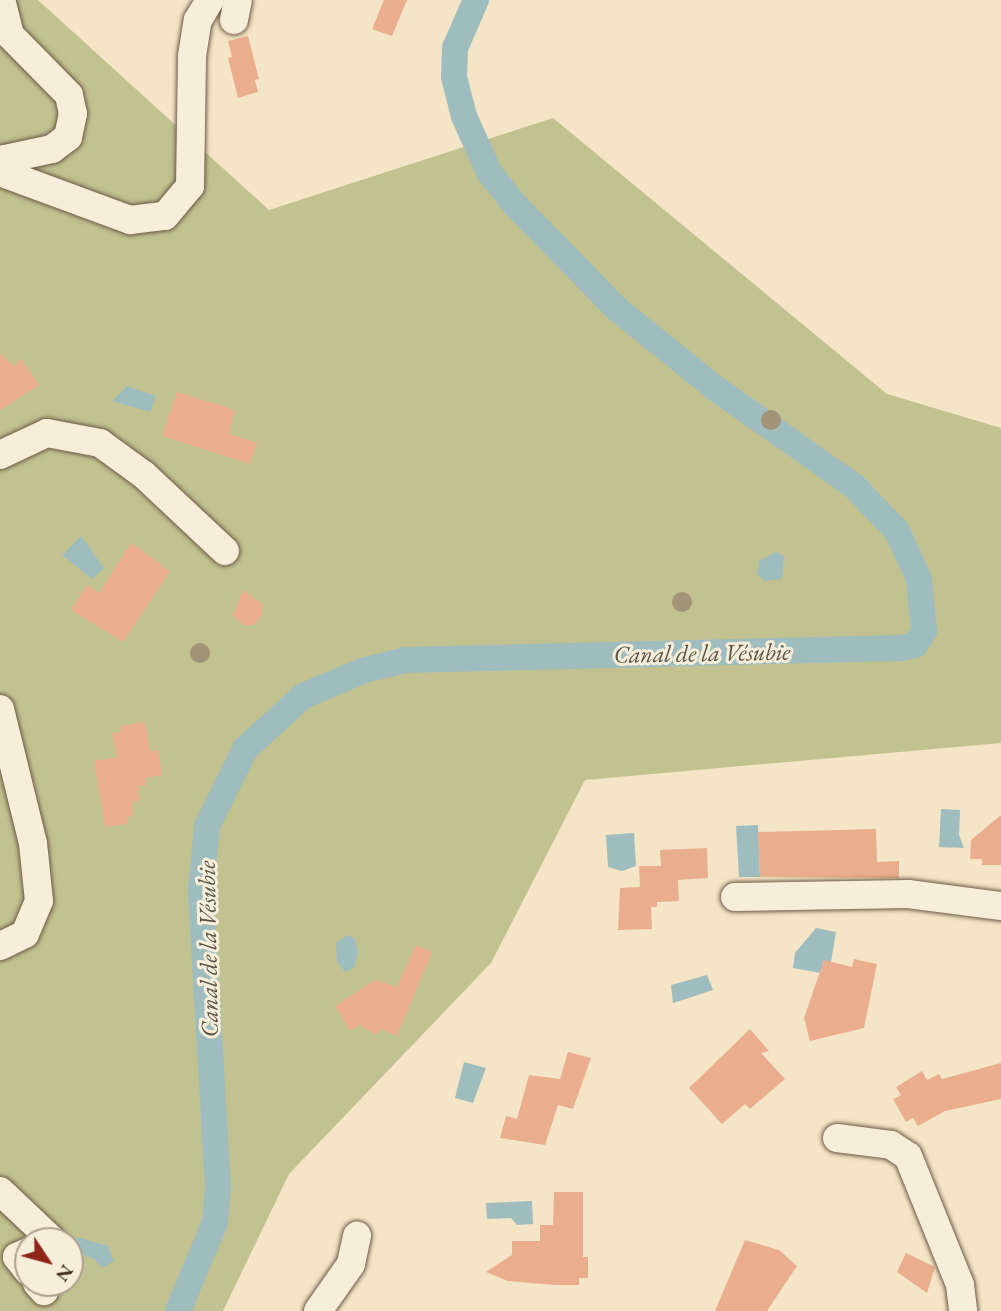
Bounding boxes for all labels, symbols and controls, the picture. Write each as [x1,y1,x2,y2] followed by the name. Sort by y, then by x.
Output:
[613,637,791,669] water label: Canal de la Vésubie
[192,860,224,1038] water label: Canal de la Vésubie
[14,1227,84,1297] north arrow
[50,1260,79,1287] text: N

